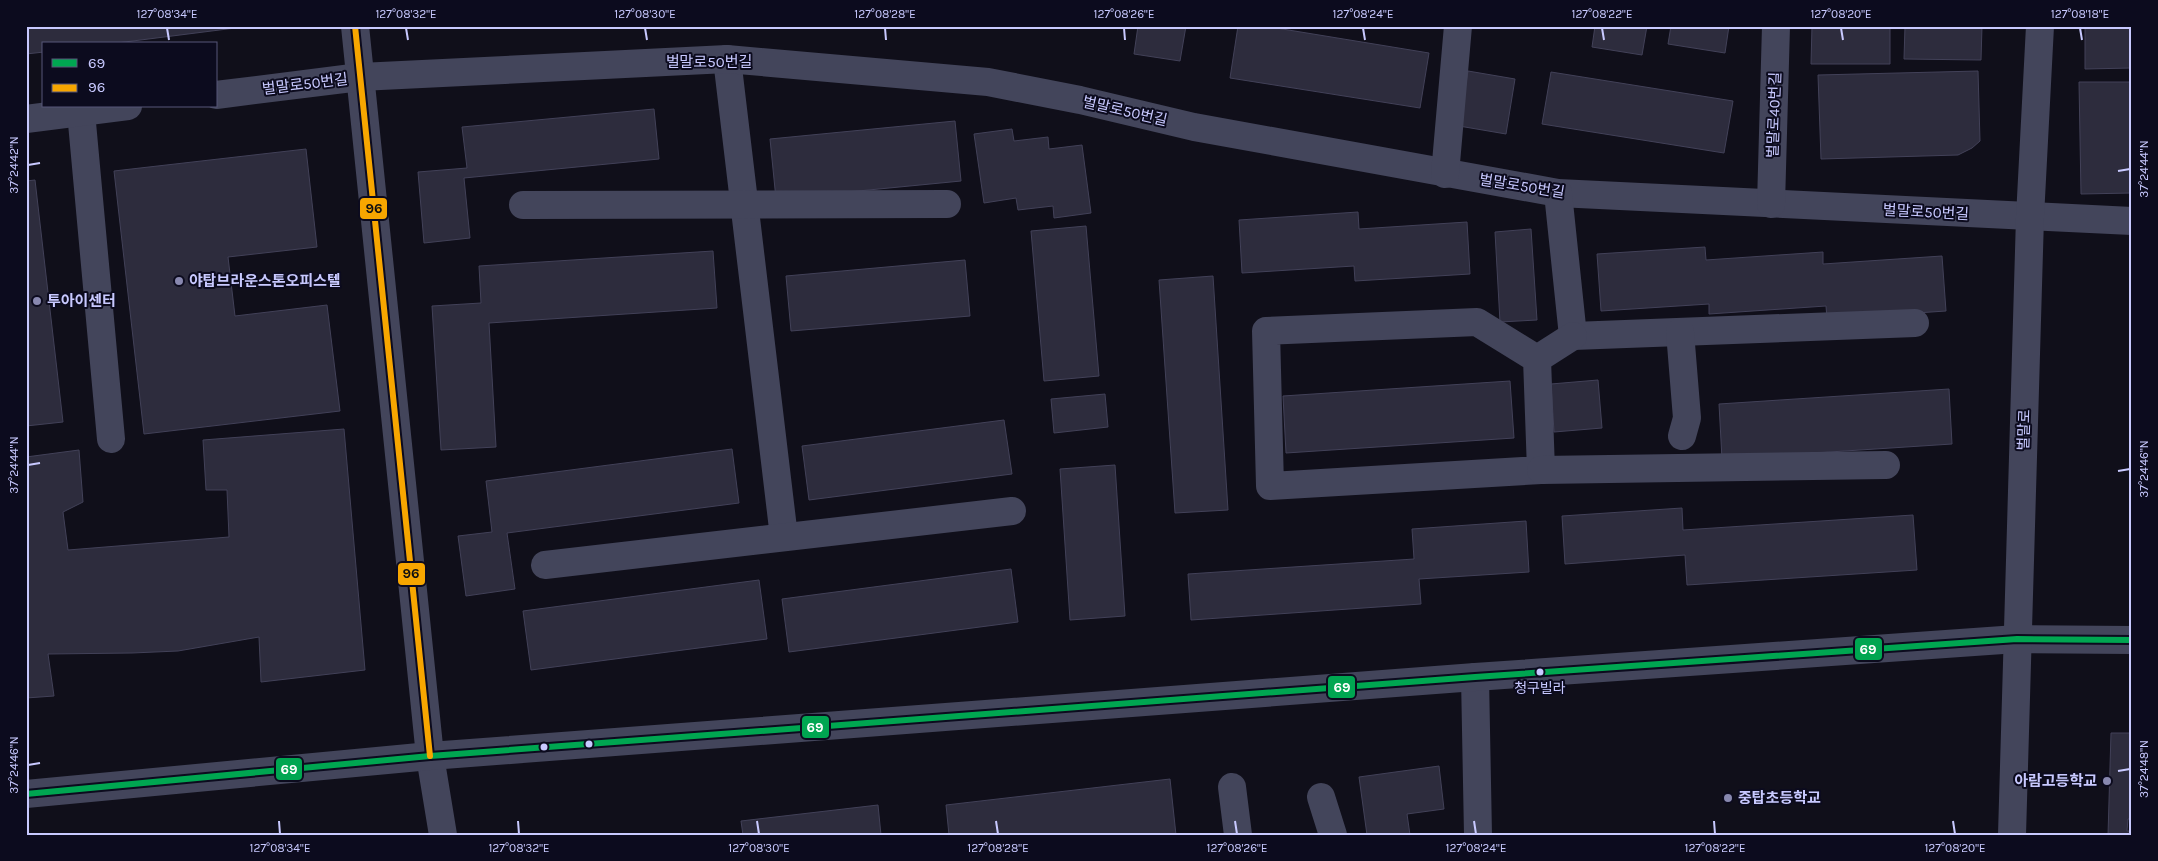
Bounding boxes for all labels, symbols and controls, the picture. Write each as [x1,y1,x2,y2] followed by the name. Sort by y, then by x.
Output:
[137,7,197,21] text: 127°08'34"E
[375,7,437,21] text: 127°08'32"E
[614,7,676,21] text: 127°08'30"E
[854,7,916,21] text: 127°08'28"E
[1094,7,1155,21] text: 127°08'26"E
[1333,7,1393,21] text: 127°08'24"E
[1571,7,1633,21] text: 127°08'22"E
[1810,7,1872,21] text: 127°08'20"E
[2051,7,2109,21] text: 127°08'18"E
[42,42,218,108] legend
[666,53,752,71] street label: 벌말로50번길
[88,54,105,72] text: 69
[261,70,349,98] street label: 벌말로50번길
[1763,72,1785,158] street label: 벌말로40번길
[88,78,105,96] text: 96
[1081,93,1169,129] street label: 벌말로50번길
[7,136,21,194] text: 37°24'42"N
[2137,140,2151,198] text: 37°24'44"N
[1478,170,1566,202] street label: 벌말로50번길
[359,197,388,220] line badge: 96
[365,200,383,217] text: 96
[1882,201,1970,223] street label: 벌말로50번길
[189,272,341,290] place label: 야탑브라운스톤오피스텔
[173,275,185,287] marker: 야탑브라운스톤오피스텔
[47,292,116,310] place label: 투아이센터
[31,295,43,307] marker: 투아이센터
[2014,409,2034,451] street label: 벌말로
[7,436,21,494] text: 37°24'44"N
[2137,440,2151,498] text: 37°24'46"N
[397,562,426,586] line badge: 96
[402,565,420,582] text: 96
[1854,637,1883,661] line badge: 69
[1859,641,1877,658] text: 69
[1535,667,1545,677] marker: 청구빌라
[1327,675,1356,699] line badge: 69
[1333,679,1351,696] text: 69
[1514,680,1566,697] place label: 청구빌라
[801,715,830,739] line badge: 69
[806,719,824,736] text: 69
[7,736,21,794] text: 37°24'46"N
[584,739,594,749] unlabelled marker
[2137,740,2151,798] text: 37°24'48"N
[539,742,549,752] unlabelled marker
[275,757,303,781] line badge: 69
[280,761,298,778] text: 69
[2014,772,2097,790] place label: 아람고등학교
[2101,775,2113,787] marker: 아람고등학교
[1738,789,1821,807] place label: 중탑초등학교
[1722,792,1734,804] marker: 중탑초등학교
[250,841,310,855] text: 127°08'34"E
[488,841,550,855] text: 127°08'32"E
[728,841,790,855] text: 127°08'30"E
[967,841,1029,855] text: 127°08'28"E
[1207,841,1268,855] text: 127°08'26"E
[1446,841,1506,855] text: 127°08'24"E
[1684,841,1746,855] text: 127°08'22"E
[1924,841,1986,855] text: 127°08'20"E

